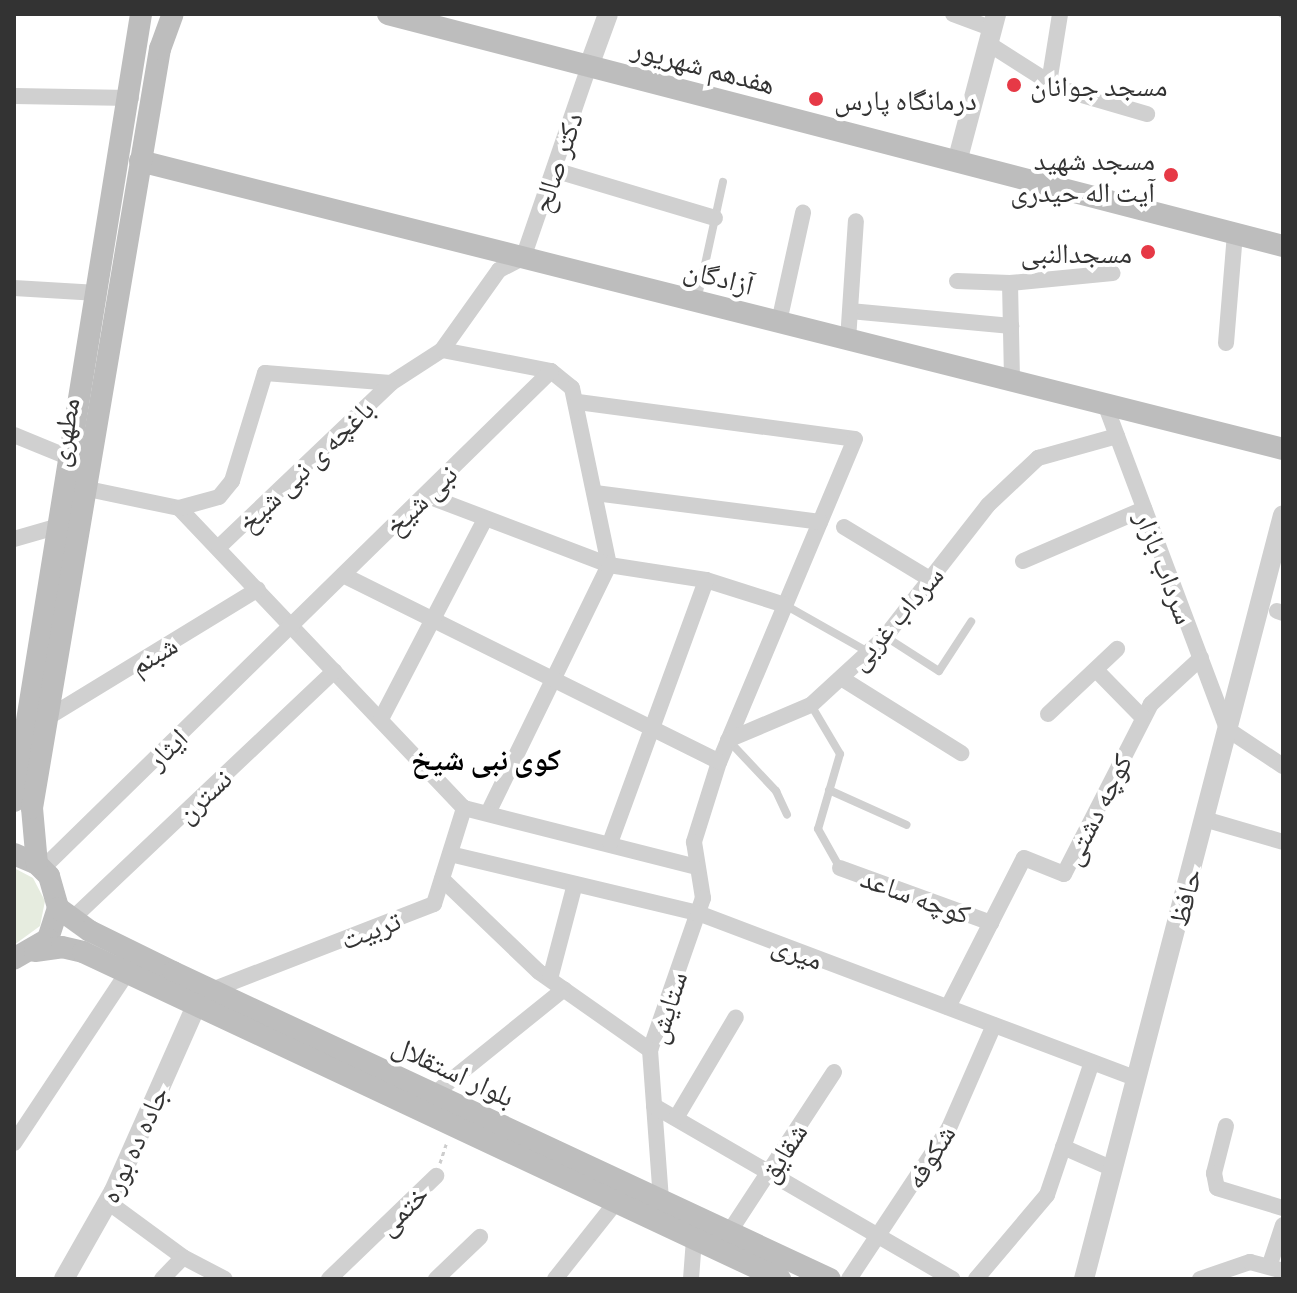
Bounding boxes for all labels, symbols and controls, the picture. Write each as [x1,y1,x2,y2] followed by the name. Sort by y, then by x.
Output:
[629,30,779,100] street label: هفدهم شهریور
[1030,68,1168,102] place label: مسجد جوانان
[1005,76,1023,94] marker: مسجد جوانان
[834,82,977,116] place label: درمانگاه پارس
[805,88,827,110] marker: درمانگاه پارس
[523,107,589,217] street label: دکتر صالح
[1010,142,1155,208] place label: مسجد شهید آیت اله حیدری
[1162,166,1180,184] marker: مسجد شهید آیت اله حیدری
[1021,235,1132,269] place label: مسجدالنبی
[1139,243,1157,261] marker: مسجدالنبی
[681,251,757,301] street label: آزادگان
[230,392,380,538] street label: باغچه ی نبی شیخ
[40,395,86,469] street label: مطهری
[377,456,463,542] street label: نبی شیخ
[1129,506,1203,628] street label: سرداب بازار
[840,558,950,676] street label: سرداب غربی
[123,627,183,681] street label: شبنم
[138,721,194,775] street label: ایثار
[411,740,561,776] district label: کوی نبی شیخ
[1054,748,1138,870] street label: کوچه دشتی
[168,761,238,829] street label: نسترن
[857,860,975,930] street label: کوچه ساعد
[1160,864,1208,930] street label: حافظ
[335,902,405,956] street label: تربیت
[768,926,828,976] street label: میری
[639,967,693,1047] street label: ستایش
[388,1027,520,1113] street label: بلوار استقلال
[91,1080,175,1208] street label: جاده ده بوره
[751,1116,813,1188] street label: شقایق
[897,1118,961,1194] street label: شکوفه
[369,1177,435,1241] street label: ختمی

